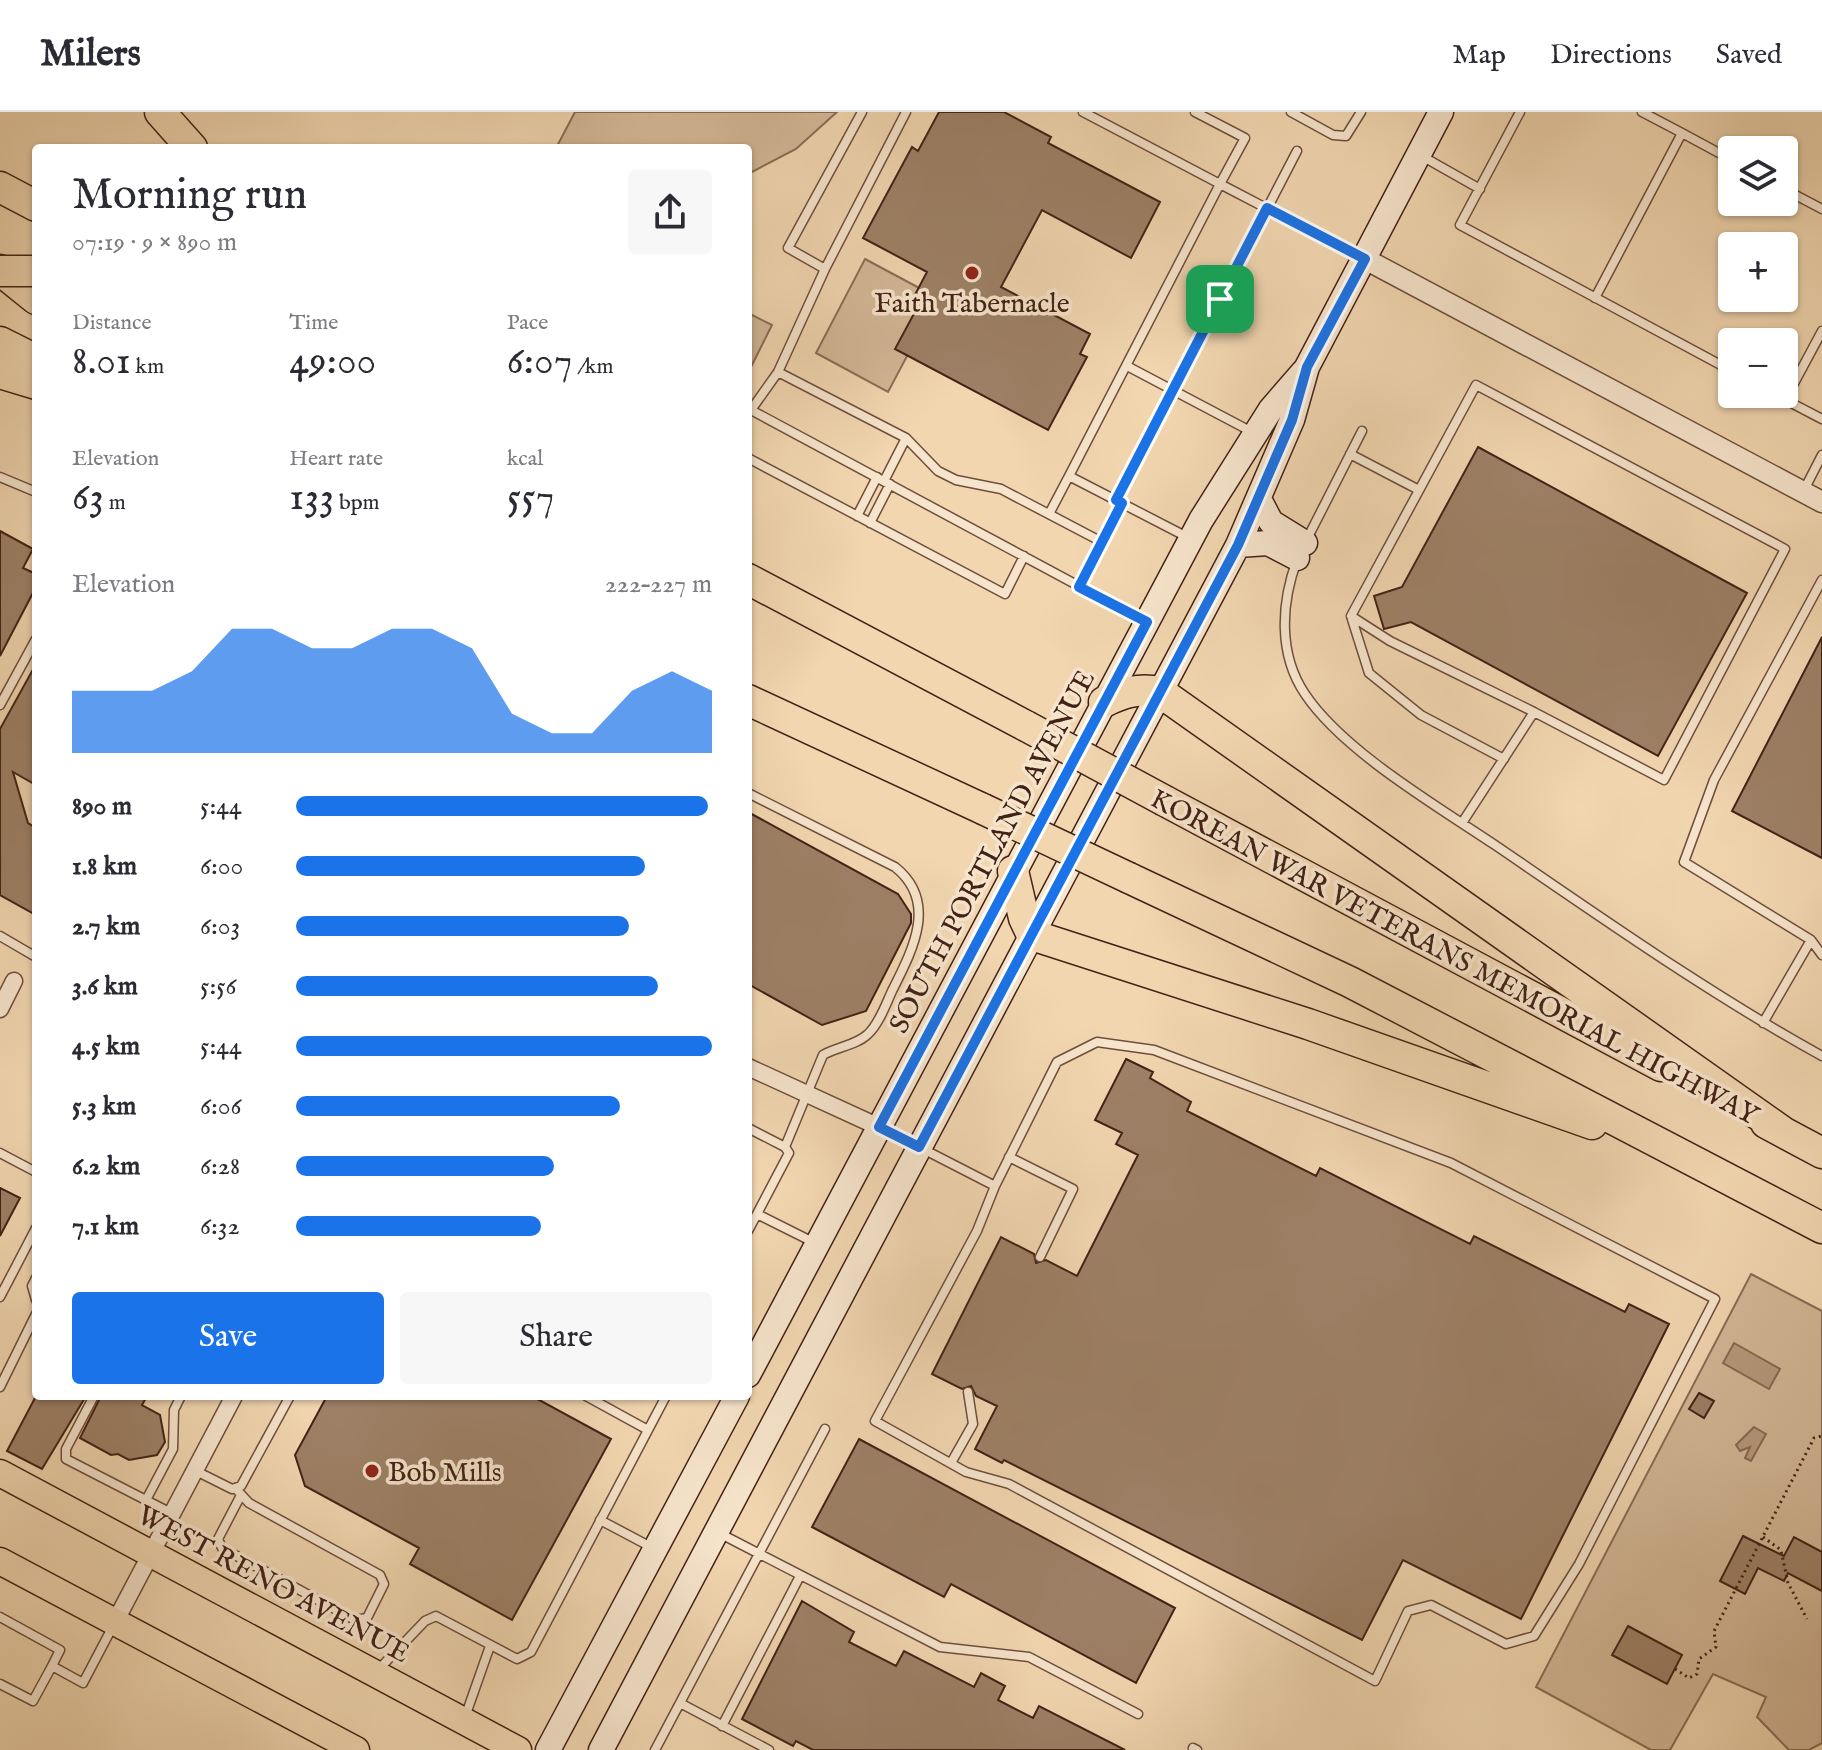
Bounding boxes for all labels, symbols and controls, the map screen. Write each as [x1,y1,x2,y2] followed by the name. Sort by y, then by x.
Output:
[40,31,141,79] text: Milers
[1452,38,1506,73] text: Map
[1550,38,1672,73] text: Directions
[1716,38,1782,73] text: Saved
[1718,136,1798,408] map controls
[1718,136,1798,216] button: layers
[72,168,307,224] text: Morning run
[628,170,712,254] button: share
[72,226,237,259] text: 07:19 · 9 × 890 m
[1718,232,1798,312] button: +
[963,264,981,282] marker: Faith Tabernacle
[1186,265,1254,333] pin
[1198,277,1242,321] icon: arrive
[874,287,1070,322] place label: Faith Tabernacle
[72,309,152,337] text: Distance
[289,309,338,337] text: Time
[507,309,548,337] text: Pace
[1718,328,1798,408] button: −
[72,337,131,388] text: 8.01
[289,337,376,388] text: 49:00
[507,337,572,388] text: 6:07
[131,353,164,381] text: km
[572,353,614,381] text: /km
[72,445,159,473] text: Elevation
[289,445,383,473] text: Heart rate
[507,445,543,473] text: kcal
[72,473,104,524] text: 63
[289,473,334,524] text: 133
[507,473,554,524] text: 557
[104,489,126,517] text: m
[334,489,380,517] text: bpm
[72,568,175,601] text: Elevation
[605,568,712,601] text: 222–227 m
[882,665,1104,1040] street label: SOUTH PORTLAND AVENUE
[1144,782,1766,1135] street label: KOREAN WAR VETERANS MEMORIAL HIGHWAY
[72,790,132,823] text: 890 m
[200,790,242,823] text: 5:44
[72,850,137,883] text: 1.8 km
[200,850,243,883] text: 6:00
[72,910,140,943] text: 2.7 km
[200,910,240,943] text: 6:03
[72,970,138,1003] text: 3.6 km
[200,970,237,1003] text: 5:56
[72,1030,140,1063] text: 4.5 km
[200,1030,242,1063] text: 5:44
[72,1090,136,1123] text: 5.3 km
[200,1090,242,1123] text: 6:06
[72,1150,140,1183] text: 6.2 km
[200,1150,240,1183] text: 6:28
[72,1210,139,1243] text: 7.1 km
[200,1210,240,1243] text: 6:32
[72,1292,384,1384] button: Save
[400,1292,712,1384] button: Share
[388,1456,502,1491] place label: Bob Mills
[363,1462,381,1480] marker: Bob Mills
[131,1499,415,1672] street label: WEST RENO AVENUE

